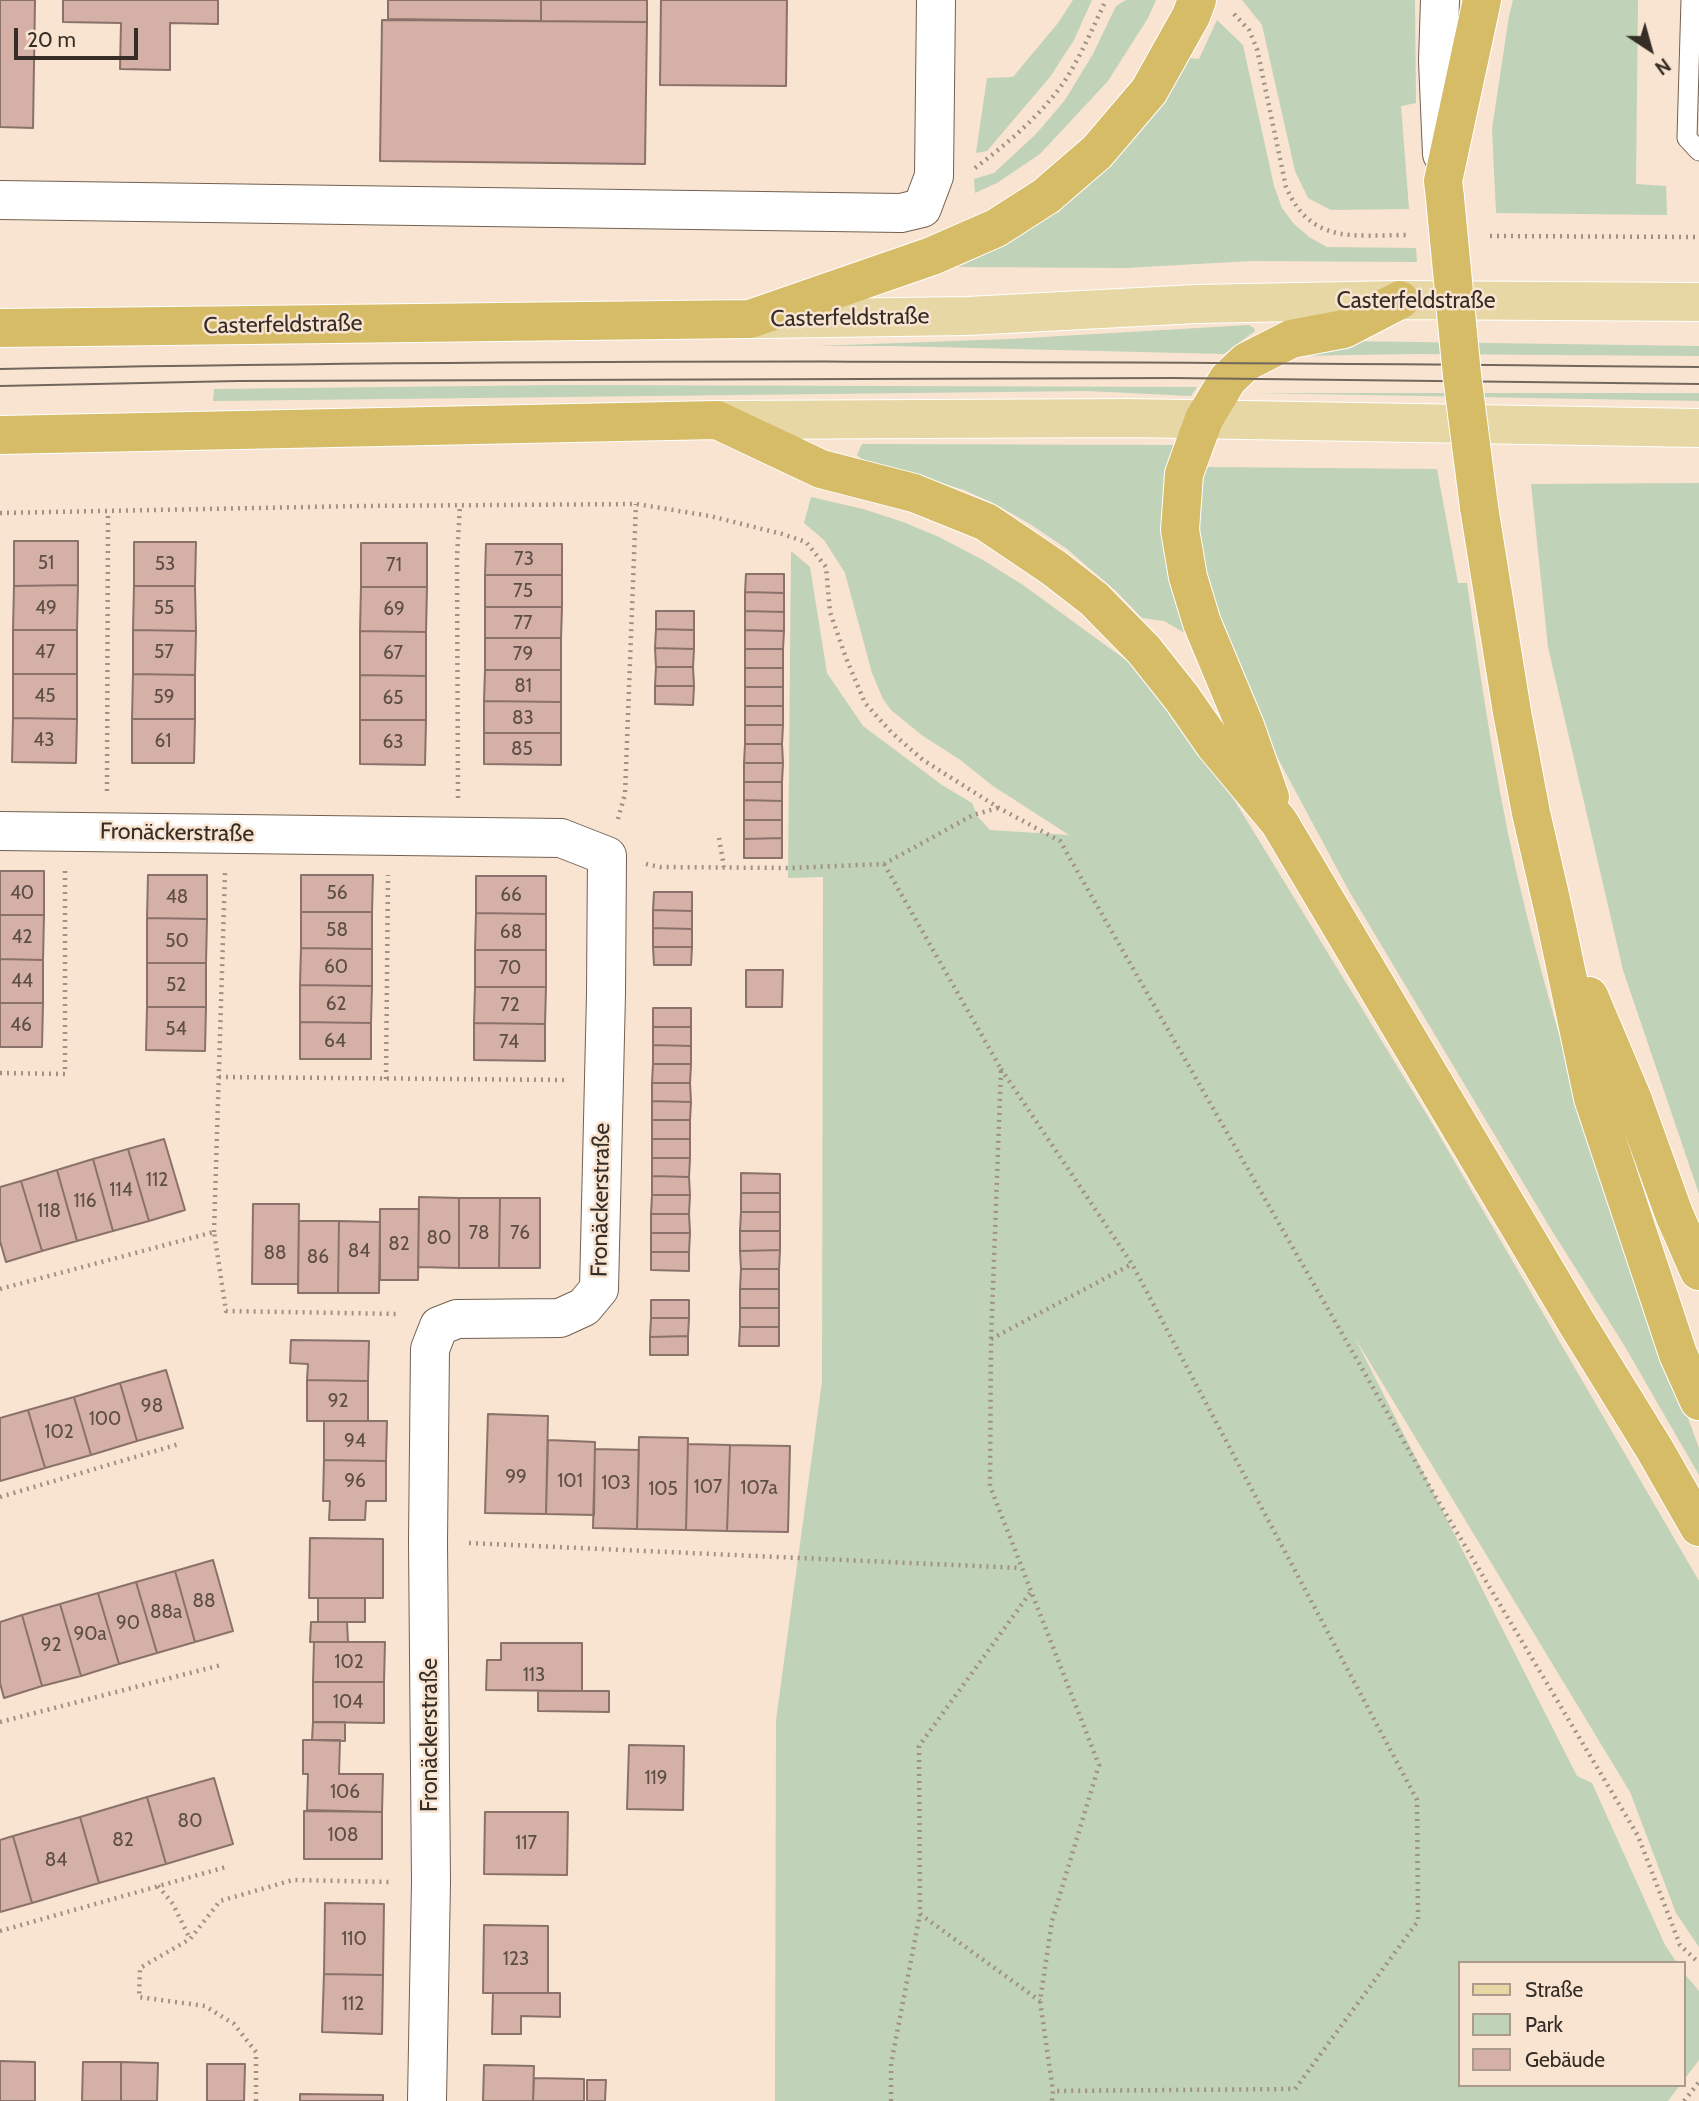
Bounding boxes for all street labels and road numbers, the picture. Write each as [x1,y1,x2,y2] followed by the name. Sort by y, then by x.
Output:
[1336,287,1496,315] street label: Casterfeldstraße
[770,303,930,333] street label: Casterfeldstraße
[203,310,363,340] street label: Casterfeldstraße
[100,818,254,848] street label: Fronäckerstraße
[586,1123,616,1277] street label: Fronäckerstraße
[416,1658,444,1812] street label: Fronäckerstraße

